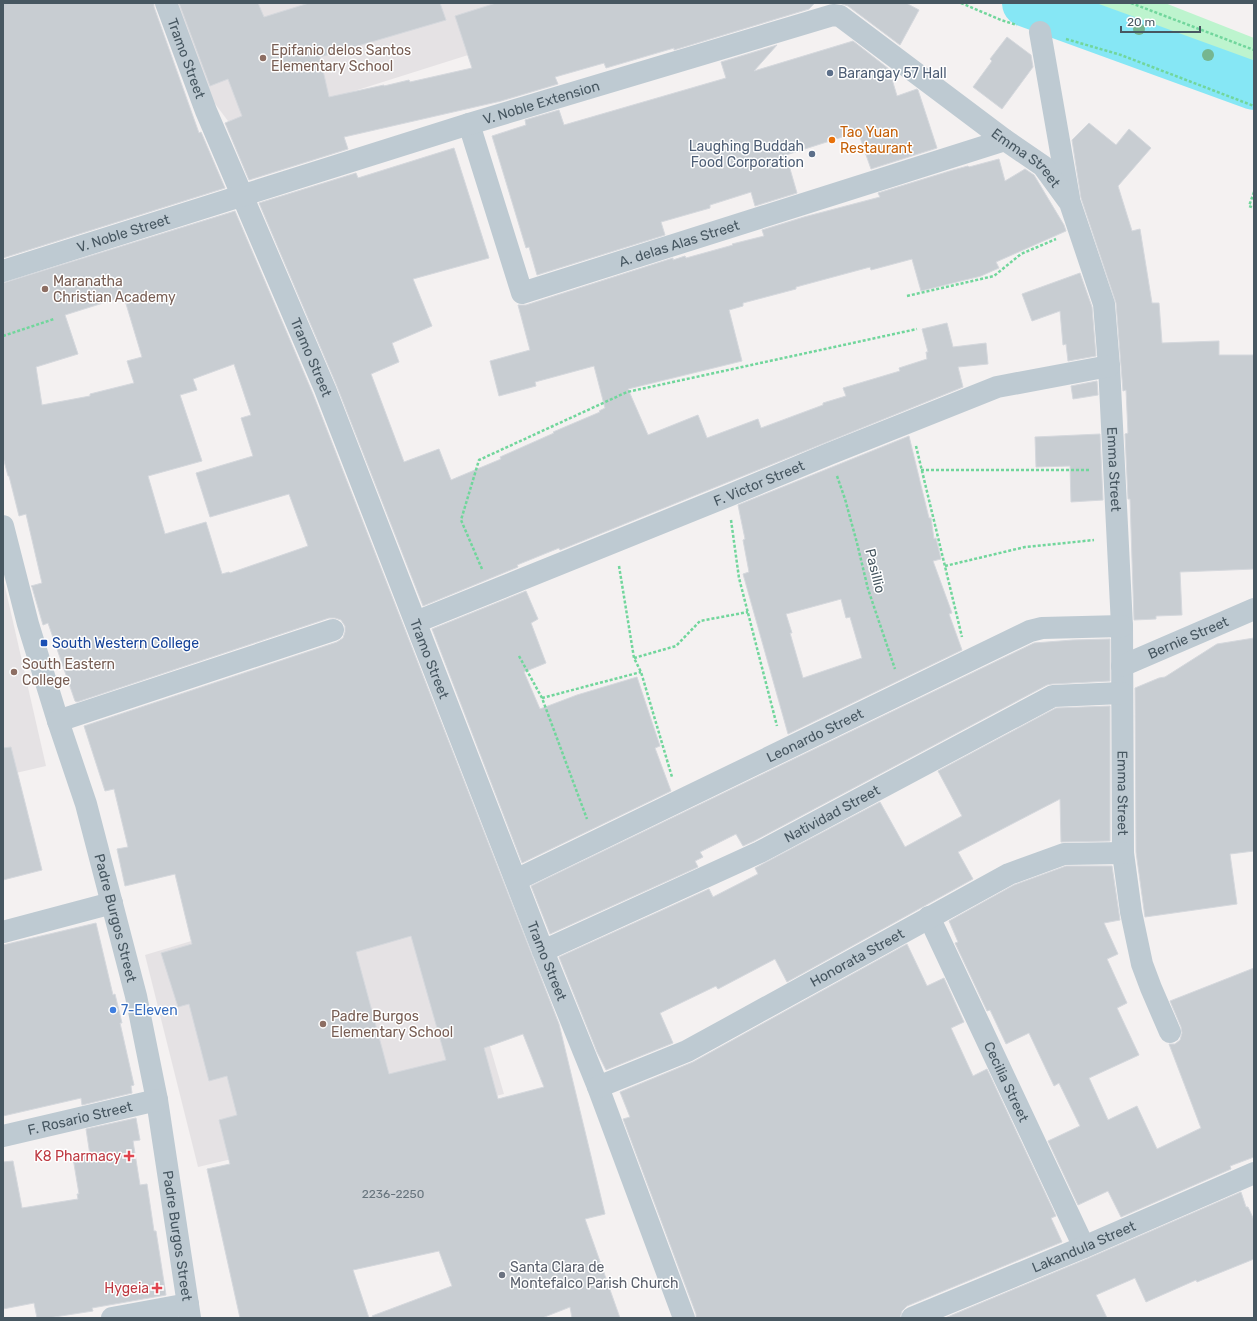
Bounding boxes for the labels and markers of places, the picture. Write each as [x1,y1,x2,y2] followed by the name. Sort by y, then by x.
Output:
[271,42,411,75] place label: Epifanio delos Santos Elementary School
[258,53,268,63] marker: Epifanio delos Santos Elementary School
[838,65,947,82] place label: Barangay 57 Hall
[825,68,835,78] marker: Barangay 57 Hall
[840,124,913,157] place label: Tao Yuan Restaurant
[827,135,837,145] marker: Tao Yuan Restaurant
[689,138,804,171] place label: Laughing Buddah Food Corporation
[807,149,817,159] marker: Laughing Buddah Food Corporation
[53,273,176,306] place label: Maranatha Christian Academy
[40,284,50,294] marker: Maranatha Christian Academy
[52,635,199,652] place label: South Western College
[39,638,49,648] marker: South Western College
[22,656,115,689] place label: South Eastern College
[9,667,19,677] marker: South Eastern College
[121,1002,178,1019] place label: 7-Eleven
[108,1005,118,1015] marker: 7-Eleven
[331,1008,453,1041] place label: Padre Burgos Elementary School
[318,1019,328,1029] marker: Padre Burgos Elementary School
[34,1148,121,1165] place label: K8 Pharmacy
[124,1151,134,1161] marker: K8 Pharmacy
[510,1259,679,1292] place label: Santa Clara de Montefalco Parish Church
[497,1270,507,1280] marker: Santa Clara de Montefalco Parish Church
[104,1280,149,1297] place label: Hygeia
[152,1283,162,1293] marker: Hygeia

